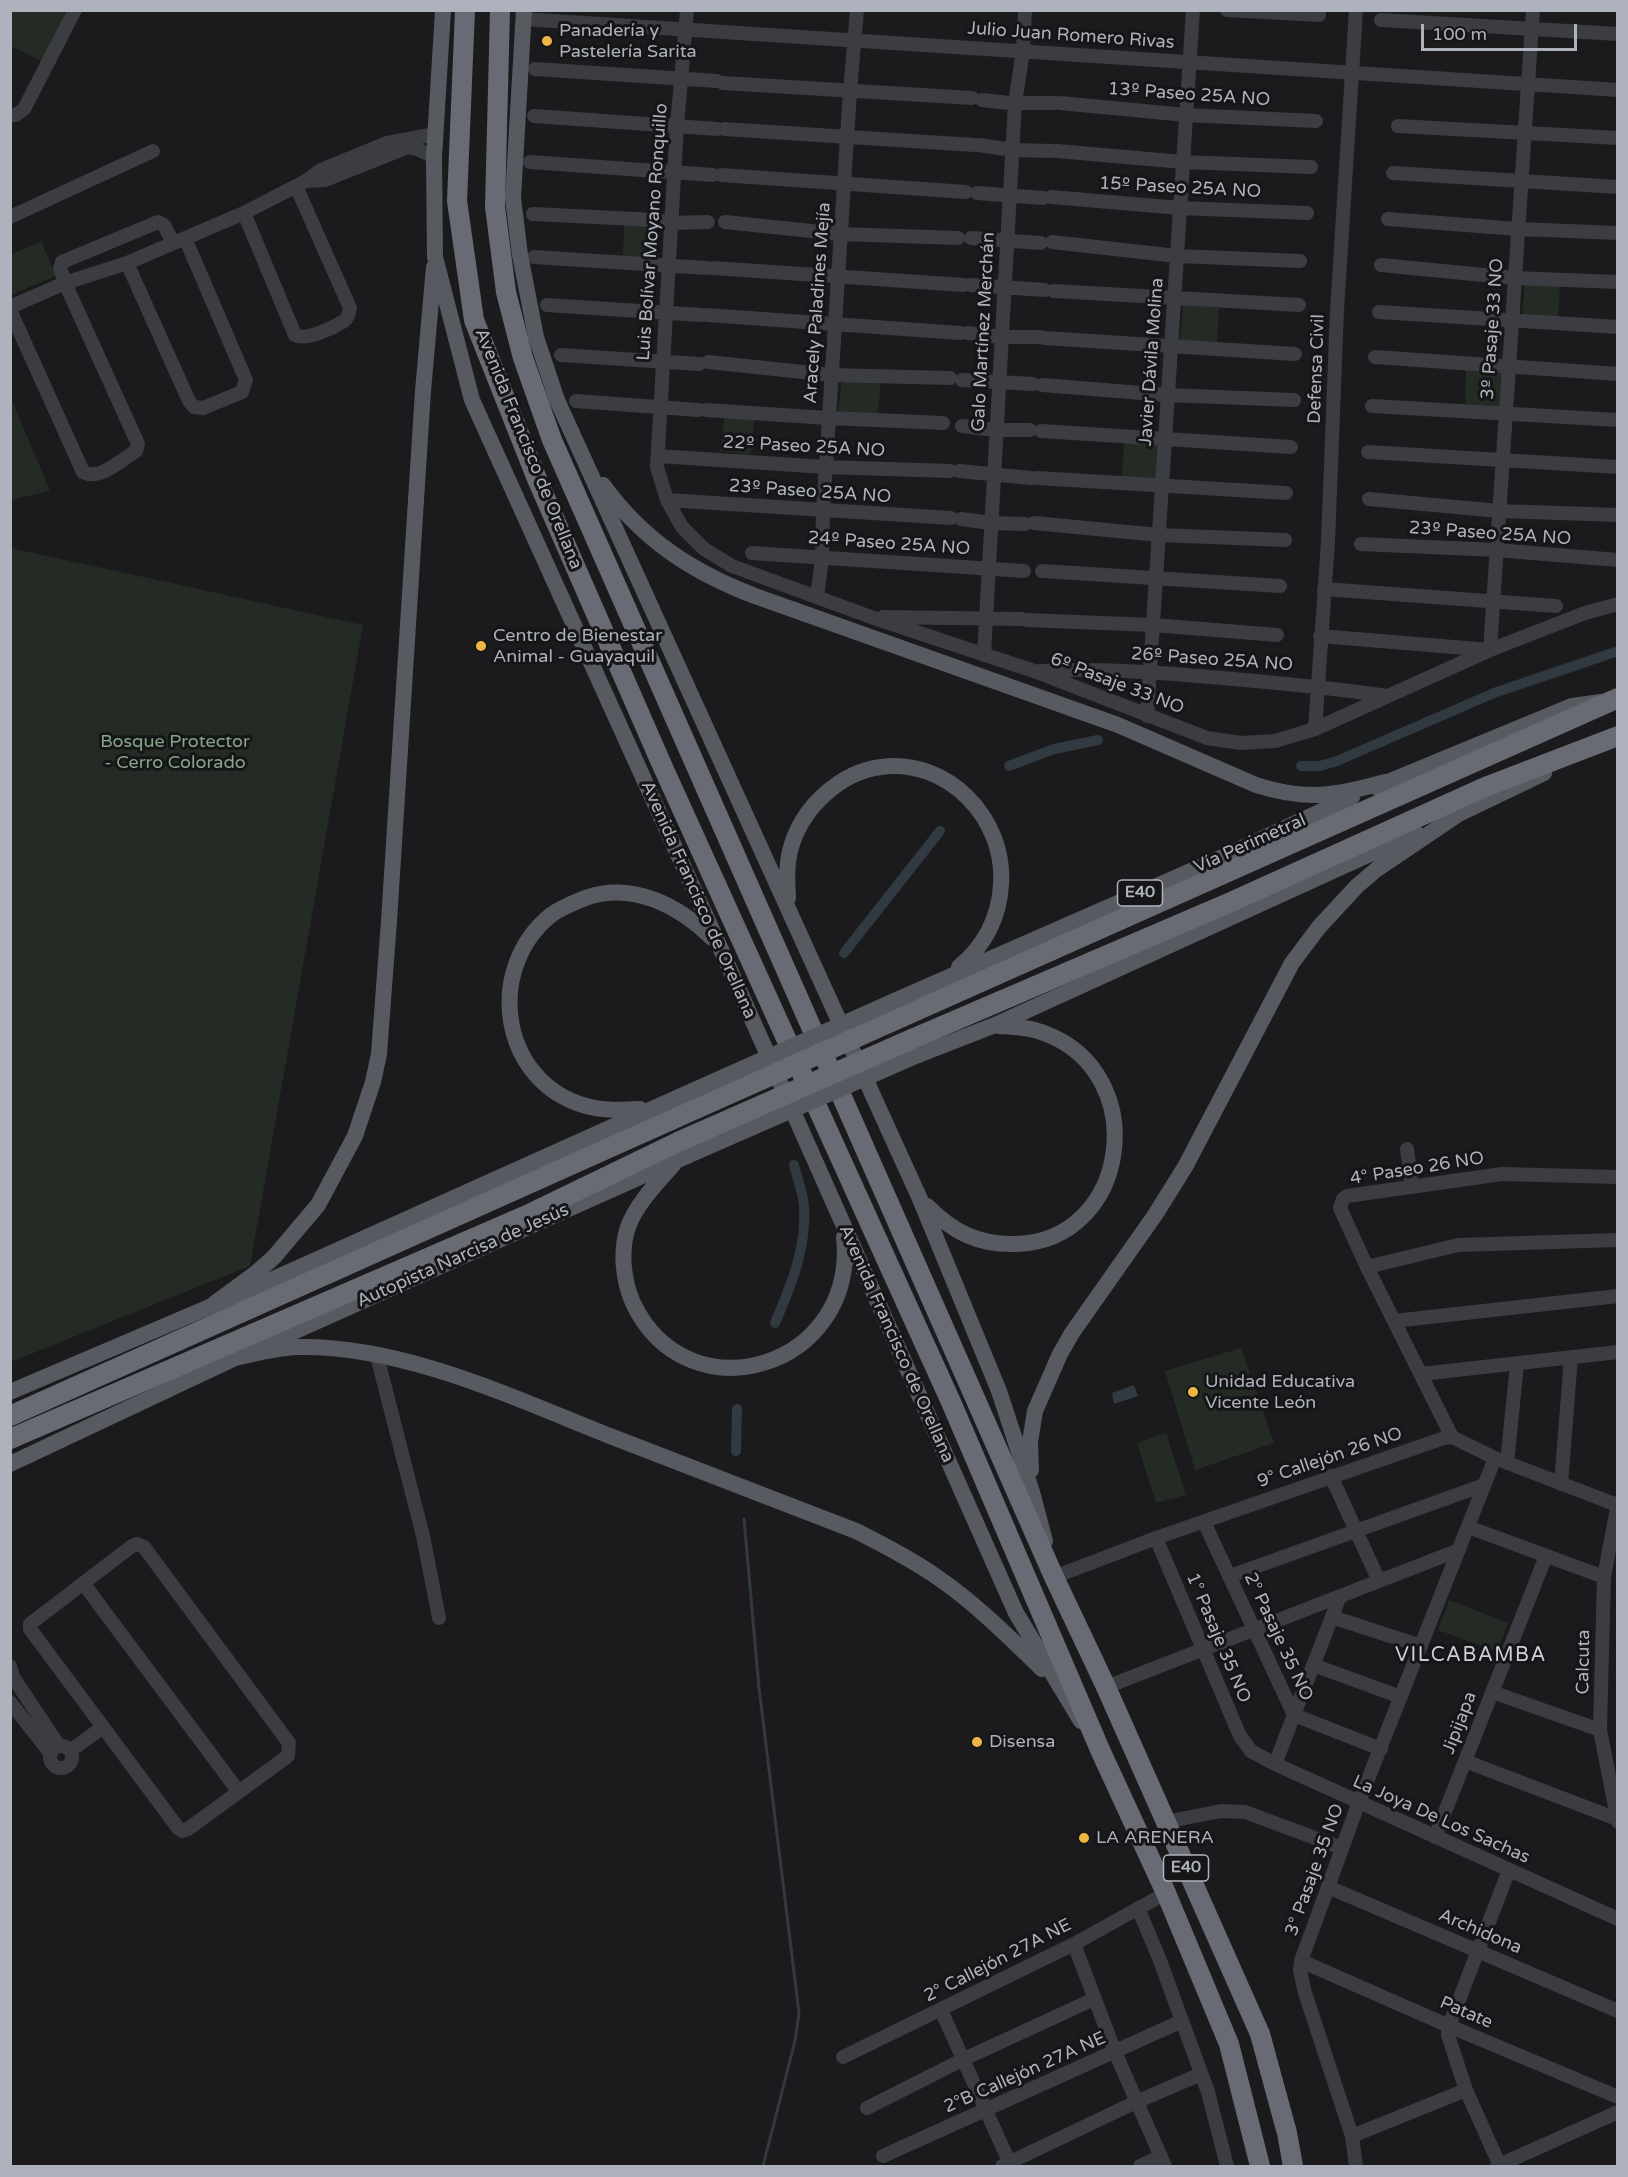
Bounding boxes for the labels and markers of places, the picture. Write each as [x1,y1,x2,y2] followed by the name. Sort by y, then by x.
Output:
[559,20,697,63] place label: Panadería y Pastelería Sarita
[540,34,554,48] marker: Panadería y Pastelería Sarita
[493,625,662,668] place label: Centro de Bienestar Animal - Guayaquil
[474,639,488,653] marker: Centro de Bienestar Animal - Guayaquil
[1205,1371,1355,1414] place label: Unidad Educativa Vicente León
[1186,1385,1200,1399] marker: Unidad Educativa Vicente León
[989,1731,1055,1753] place label: Disensa
[970,1735,984,1749] marker: Disensa
[1096,1827,1214,1849] place label: LA ARENERA
[1077,1831,1091,1845] marker: LA ARENERA

